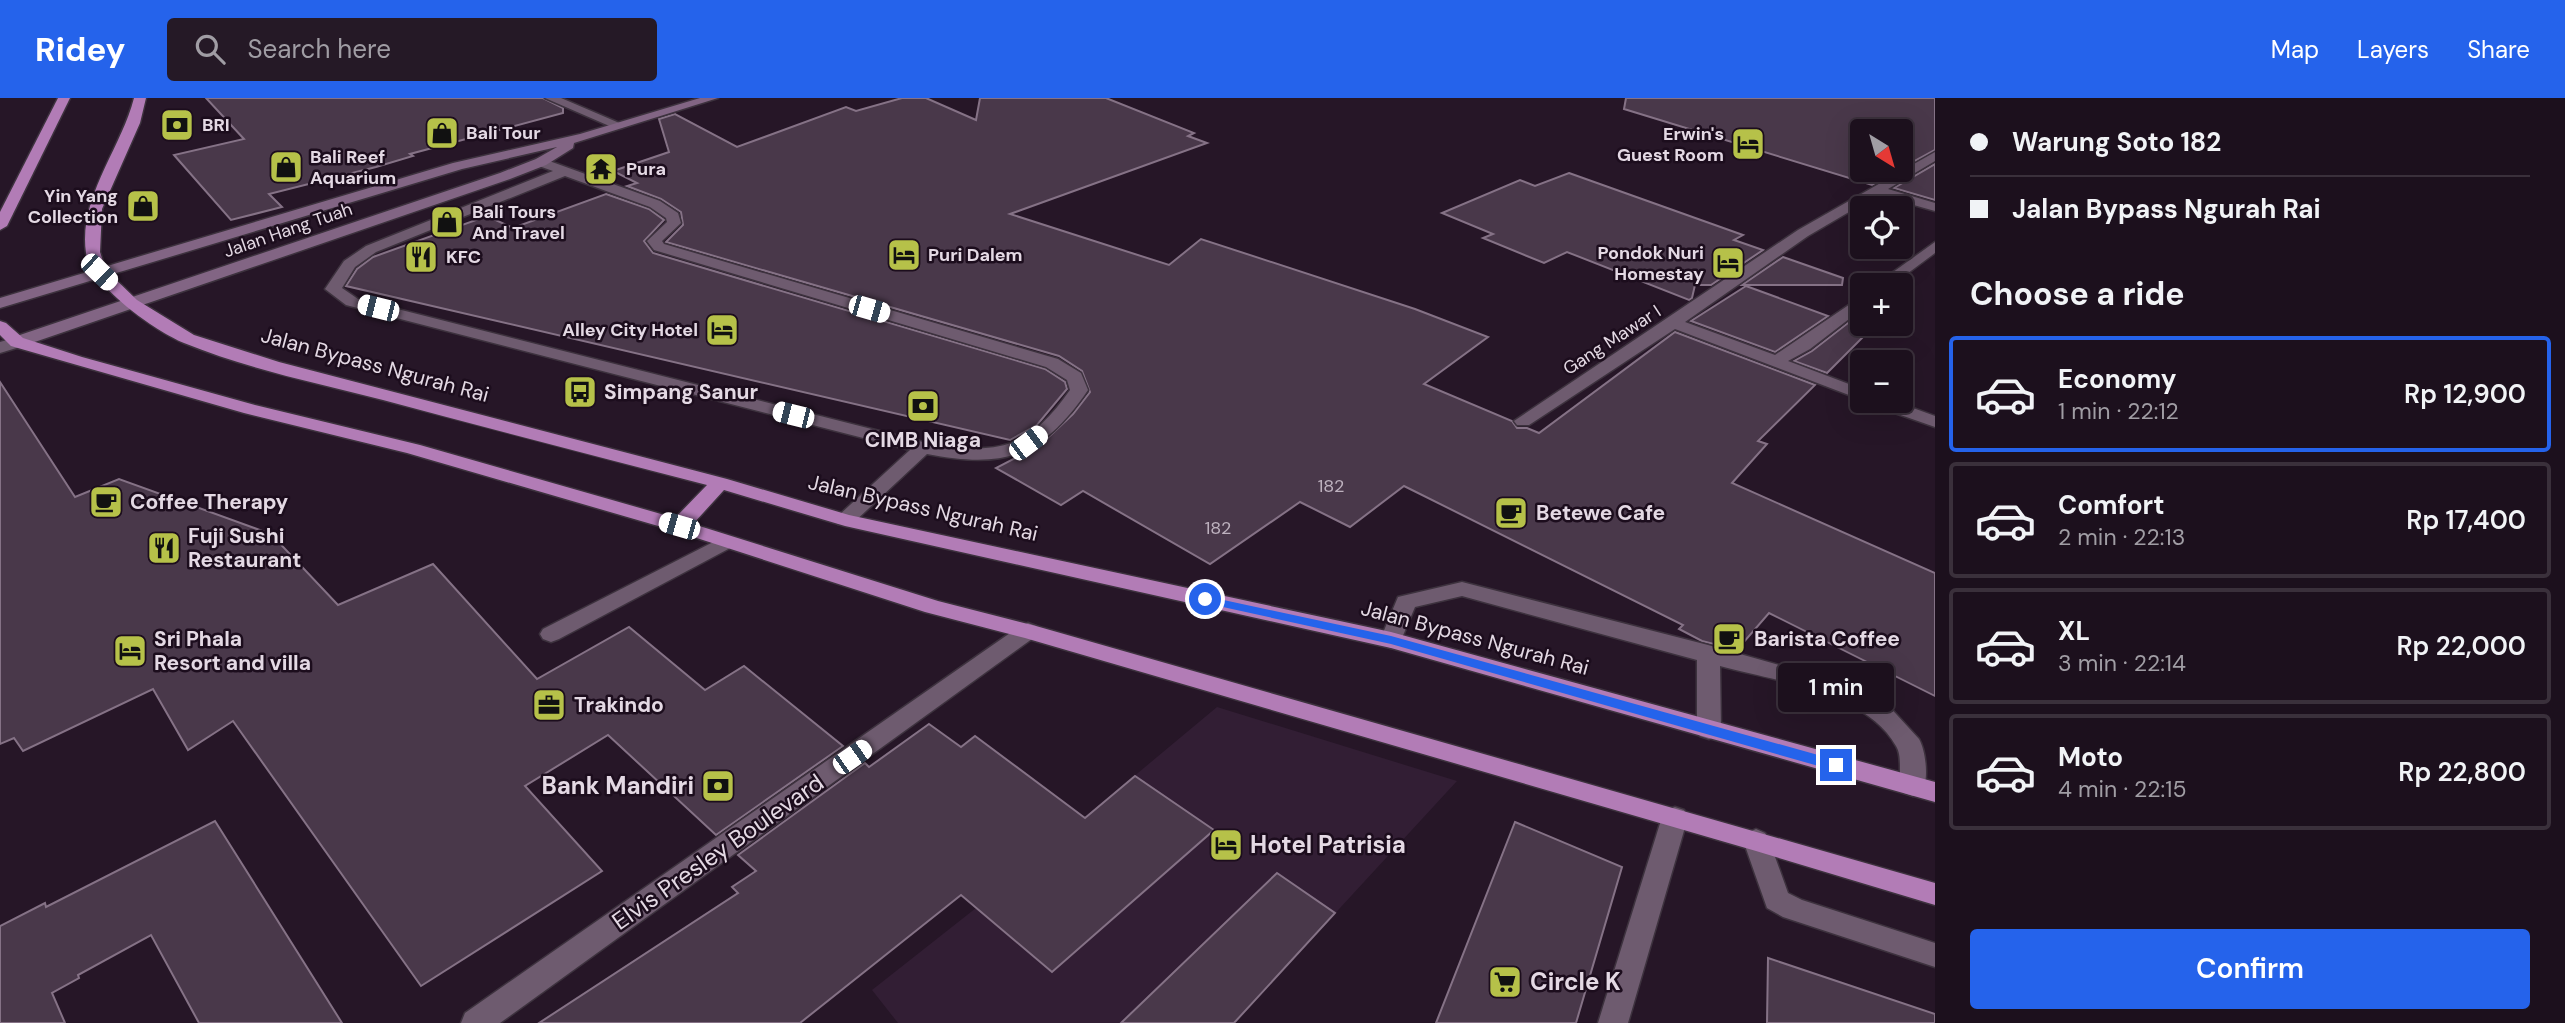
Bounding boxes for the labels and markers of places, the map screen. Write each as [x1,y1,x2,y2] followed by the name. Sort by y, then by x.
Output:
[158,106,196,144] bank icon: BRI
[202,113,230,137] place label: BRI
[423,114,461,152] shop icon: Bali Tour
[466,121,541,145] place label: Bali Tour
[1617,122,1724,167] place label: Erwin's Guest Room
[1729,125,1767,163] hotel icon: Erwin's Guest Room
[310,145,396,190] place label: Bali Reef Aquarium
[267,148,305,186] shop icon: Bali Reef Aquarium
[582,150,620,188] temple icon: Pura
[626,157,666,181] place label: Pura
[28,184,118,229] place label: Yin Yang Collection
[124,187,162,225] shop icon: Yin Yang Collection
[472,200,565,245] place label: Bali Tours And Travel
[428,203,466,241] shop icon: Bali Tours And Travel
[885,236,923,274] hotel icon: Puri Dalem
[402,238,440,276] restaurant icon: KFC
[1597,241,1704,286] place label: Pondok Nuri Homestay
[928,243,1023,267] place label: Puri Dalem
[1709,244,1747,282] hotel icon: Pondok Nuri Homestay
[446,245,481,269] place label: KFC
[703,311,741,349] hotel icon: Alley City Hotel
[562,318,698,342] place label: Alley City Hotel
[561,373,599,411] bus stop icon: Simpang Sanur
[604,378,759,406] place label: Simpang Sanur
[904,387,942,425] bank icon: CIMB Niaga
[865,426,981,454] place label: CIMB Niaga
[87,483,125,521] cafe icon: Coffee Therapy
[130,488,289,516] place label: Coffee Therapy
[1492,494,1530,532] cafe icon: Betewe Cafe
[1536,499,1665,527] place label: Betewe Cafe
[188,522,301,574] place label: Fuji Sushi Restaurant
[145,529,183,567] restaurant icon: Fuji Sushi Restaurant
[1710,620,1748,658] cafe icon: Barista Coffee
[154,625,311,677] place label: Sri Phala Resort and villa
[1754,625,1900,653] place label: Barista Coffee
[111,632,149,670] hotel icon: Sri Phala Resort and villa
[530,686,568,724] office icon: Trakindo
[574,691,664,719] place label: Trakindo
[699,767,737,805] bank icon: Bank Mandiri
[541,770,694,801] place label: Bank Mandiri
[1207,826,1245,864] hotel icon: Hotel Patrisia
[1250,829,1406,860] place label: Hotel Patrisia
[1486,963,1524,1001] supermarket icon: Circle K
[1530,966,1621,997] place label: Circle K

